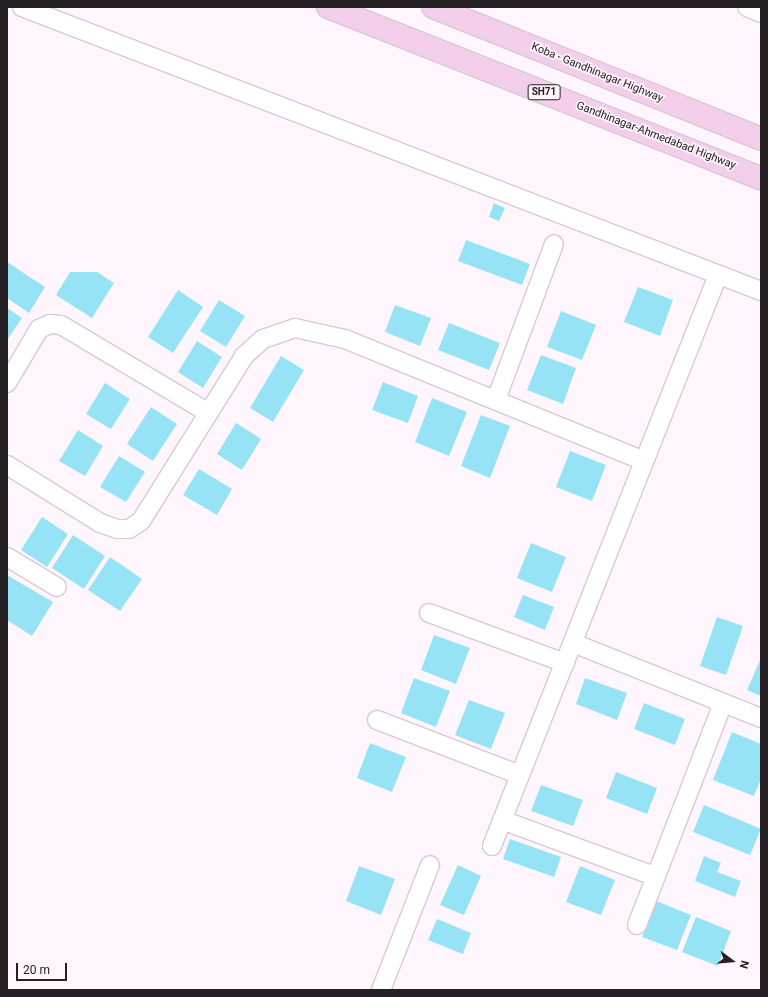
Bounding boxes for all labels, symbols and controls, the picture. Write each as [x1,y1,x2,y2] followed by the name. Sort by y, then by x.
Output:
[529,40,665,106] street label: Koba - Gandhinagar Highway
[527,84,561,100] road number: SH71
[574,99,738,173] street label: Gandhinagar-Ahmedabad Highway
[712,941,752,981] north arrow
[18,955,69,981] scale bar
[737,959,751,970] text: N
[23,963,50,977] text: 20 m

